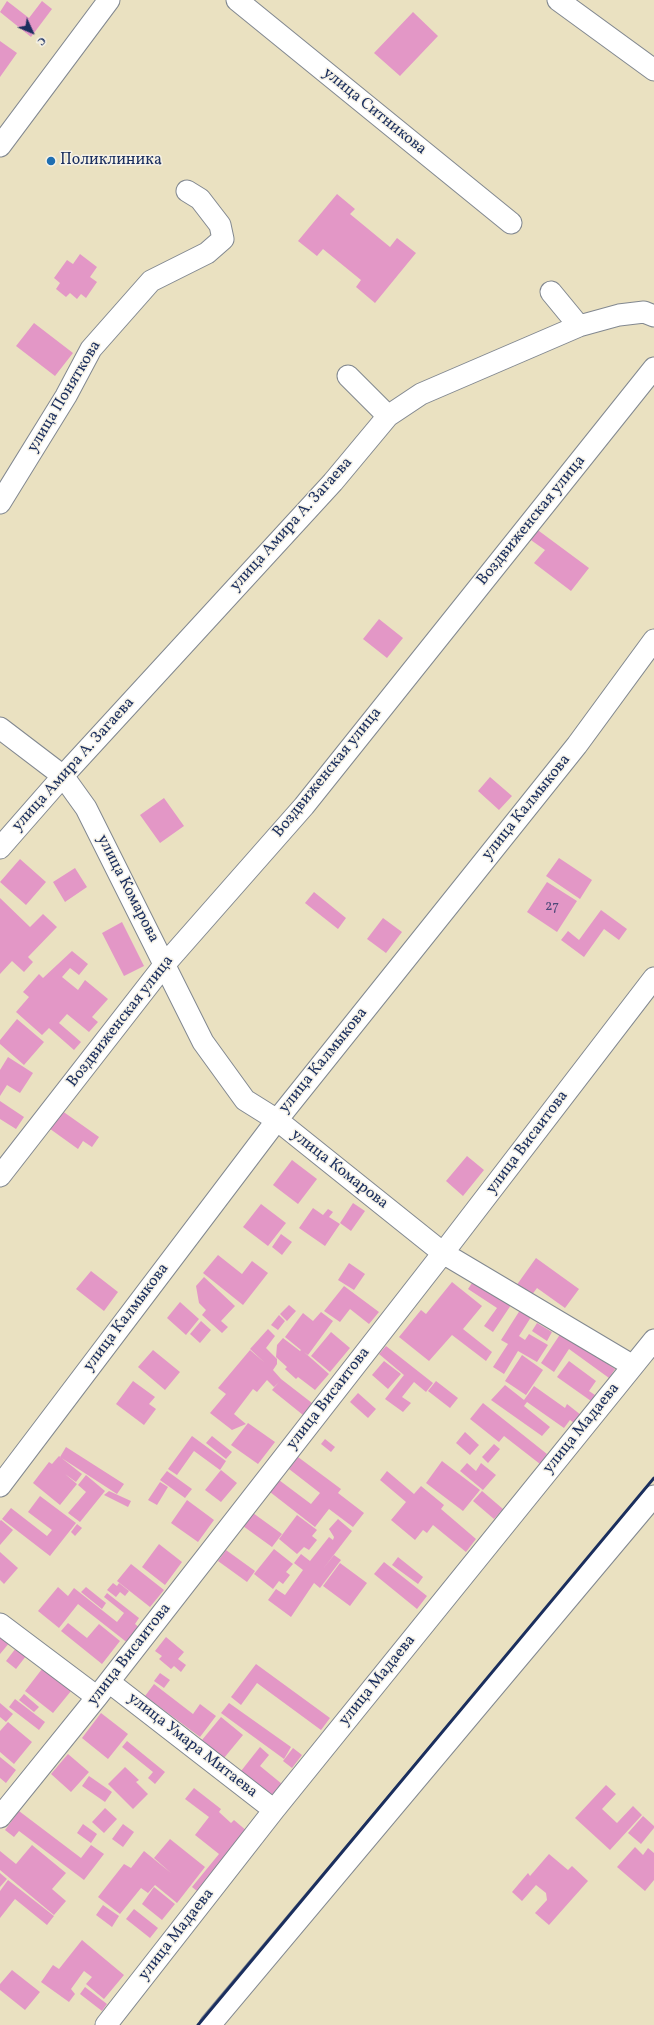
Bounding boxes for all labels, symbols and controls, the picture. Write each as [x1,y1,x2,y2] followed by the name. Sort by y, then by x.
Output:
[12,12,52,52] north arrow
[33,33,49,48] text: С
[318,64,430,160] street label: улица Ситникова
[60,151,162,171] place label: Поликлиника
[45,155,57,167] marker: Поликлиника
[24,338,106,456] street label: улица Поняткова
[474,452,590,590] street label: Воздвиженская улица
[227,454,357,596] street label: улица Амира А. Загаева
[9,694,139,836] street label: улица Амира А. Загаева
[270,704,386,842] street label: Воздвиженская улица
[478,751,576,865] street label: улица Калмыкова
[92,832,162,946] street label: улица Комарова
[545,899,559,915] house number: 27
[64,952,178,1092] street label: Воздвиженская улица
[275,1004,373,1118] street label: улица Калмыкова
[483,1087,573,1199] street label: улица Висаитова
[286,1126,392,1214] street label: улица Комарова
[80,1260,174,1376] street label: улица Калмыкова
[283,1344,375,1454] street label: улица Висаитова
[540,1380,624,1478] street label: улица Мадаева
[84,1600,176,1710] street label: улица Висаитова
[336,1632,420,1730] street label: улица Мадаева
[123,1689,261,1803] street label: улица Умара Митаева
[135,1885,219,1985] street label: улица Мадаева

